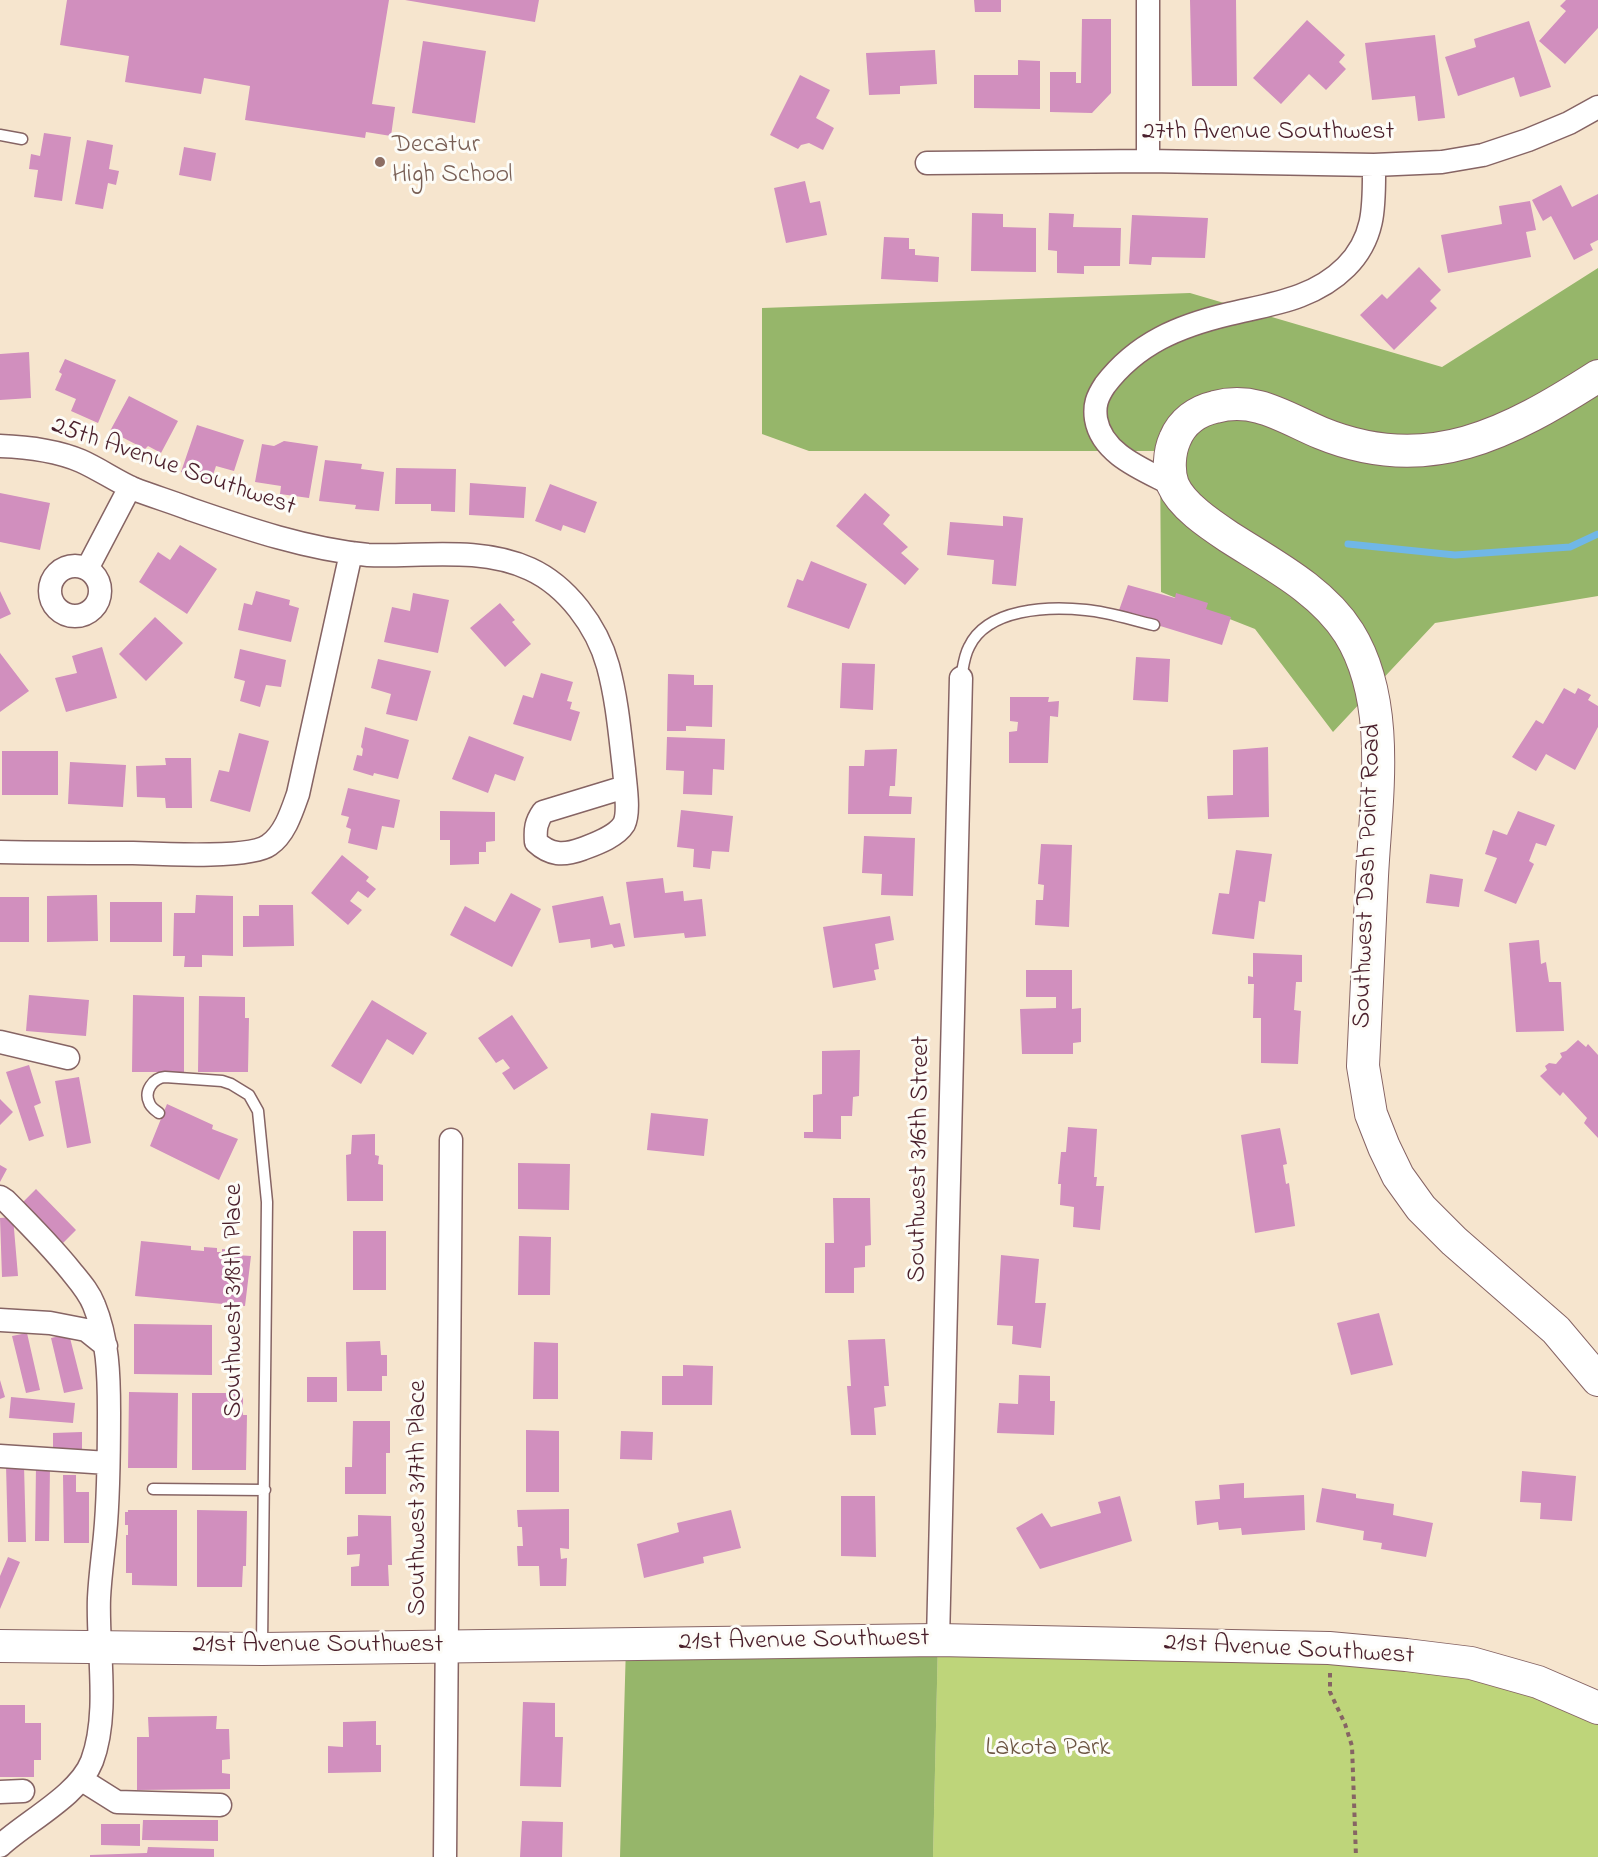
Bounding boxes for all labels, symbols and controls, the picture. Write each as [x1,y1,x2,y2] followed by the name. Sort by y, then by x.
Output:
[1142,118,1394,150] street label: 27th Avenue Southwest
[392,131,513,192] place label: Decatur High School
[373,155,387,169] marker: Decatur High School
[47,412,299,524] street label: 25th Avenue Southwest
[1348,723,1390,1029] street label: Southwest Dash Point Road
[903,1035,939,1283] street label: Southwest 316th Street
[220,1184,252,1418] street label: Southwest 318th Place
[404,1380,436,1616] street label: Southwest 317th Place
[678,1624,930,1660] street label: 21st Avenue Southwest
[1163,1629,1415,1673] street label: 21st Avenue Southwest
[193,1631,443,1663] street label: 21st Avenue Southwest
[986,1734,1110,1766] park label: Lakota Park

